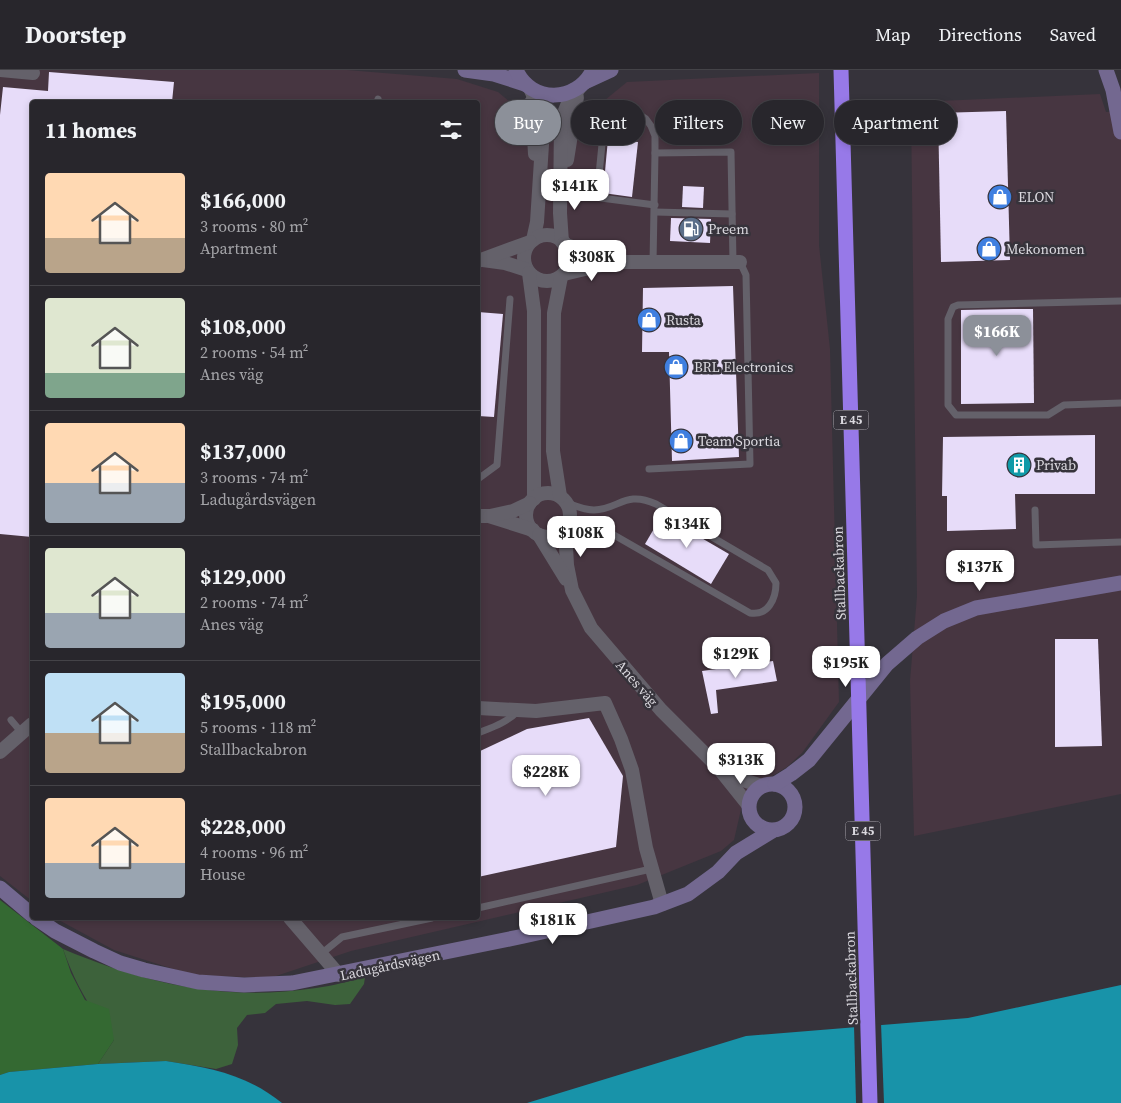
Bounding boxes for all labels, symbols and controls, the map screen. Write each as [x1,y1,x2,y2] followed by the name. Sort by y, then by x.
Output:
[25,18,127,51] text: Doorstep
[875,22,911,47] text: Map
[939,22,1022,47] text: Directions
[1050,22,1096,47] text: Saved
[495,100,561,145] chip: Buy
[571,100,645,145] chip: Rent
[655,100,742,145] chip: Filters
[752,100,824,145] chip: New
[834,100,957,145] chip: Apartment
[45,116,137,145] text: 11 homes
[437,116,465,144] icon: filters
[540,168,610,211] pin: $141K
[552,174,598,196] text: $141K
[987,184,1013,210] shop icon: ELON
[200,186,286,215] text: $166,000
[1018,187,1054,207] place label: ELON
[85,193,145,253] icon: home
[200,215,308,237] text: 3 rooms · 80 m²
[678,216,704,242] fuel station icon: Preem
[708,219,749,239] place label: Preem
[976,236,1002,262] shop icon: Mekonomen
[200,237,277,259] text: Apartment
[1006,239,1085,259] place label: Mekonomen
[557,240,627,282] pin: $308K
[569,245,615,267] text: $308K
[636,307,662,333] shop icon: Rusta
[666,310,702,330] place label: Rusta
[200,312,286,341] text: $108,000
[962,314,1032,357] pin: $166K
[85,318,145,378] icon: home
[974,320,1020,342] text: $166K
[200,341,308,363] text: 2 rooms · 54 m²
[663,354,689,380] shop icon: BRL Electronics
[694,357,793,377] place label: BRL Electronics
[200,363,263,385] text: Anes väg
[834,410,868,430] road number: E 45
[668,428,694,454] shop icon: Team Sportia
[698,431,781,451] place label: Team Sportia
[200,437,286,466] text: $137,000
[85,443,145,503] icon: home
[1006,452,1032,478] building icon: Privab
[1036,455,1076,475] place label: Privab
[200,466,308,488] text: 3 rooms · 74 m²
[200,488,316,510] text: Ladugårdsvägen
[652,506,722,549] pin: $134K
[664,512,710,534] text: $134K
[546,516,616,558] pin: $108K
[558,521,604,543] text: $108K
[827,525,851,620] street label: Stallbackabron
[945,550,1015,592] pin: $137K
[957,555,1003,577] text: $137K
[200,562,286,591] text: $129,000
[85,568,145,628] icon: home
[200,591,308,613] text: 2 rooms · 74 m²
[200,613,263,635] text: Anes väg
[701,636,771,679] pin: $129K
[713,642,759,664] text: $129K
[811,646,881,688] pin: $195K
[823,651,869,673] text: $195K
[611,656,663,710] street label: Anes väg
[200,687,286,716] text: $195,000
[85,693,145,753] icon: home
[200,716,316,738] text: 5 rooms · 118 m²
[200,738,307,760] text: Stallbackabron
[706,742,776,785] pin: $313K
[718,748,764,770] text: $313K
[511,754,581,797] pin: $228K
[523,760,569,782] text: $228K
[200,812,286,841] text: $228,000
[85,818,145,878] icon: home
[846,821,880,840] road number: E 45
[200,841,308,863] text: 4 rooms · 96 m²
[200,863,245,885] text: House
[518,902,588,945] pin: $181K
[530,908,576,930] text: $181K
[839,930,863,1025] street label: Stallbackabron
[338,945,442,985] street label: Ladugårdsvägen

